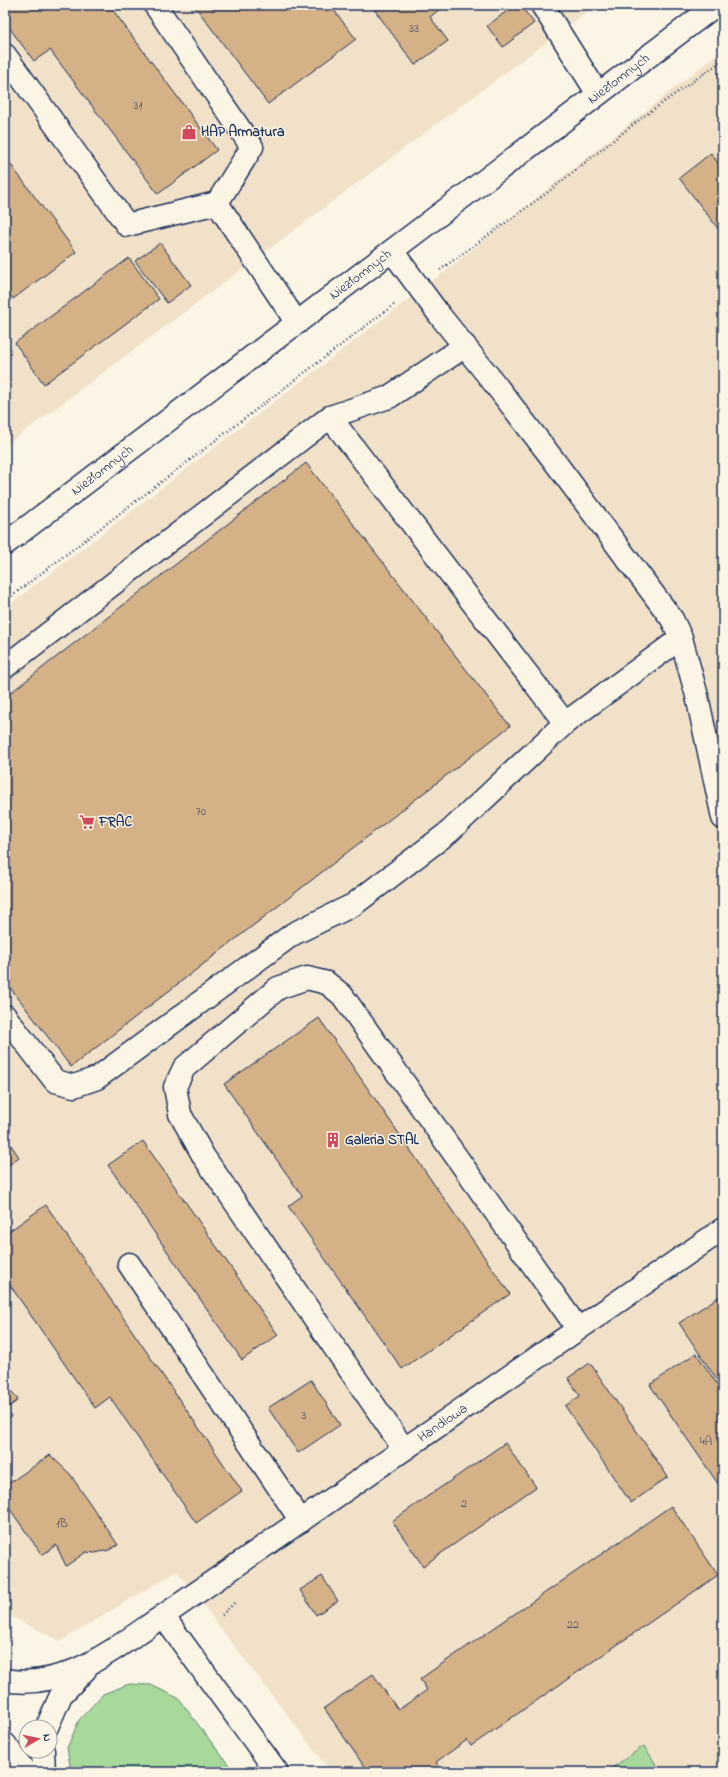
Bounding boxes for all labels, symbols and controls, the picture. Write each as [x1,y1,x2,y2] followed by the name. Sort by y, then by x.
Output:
[409,20,419,38] house number: 33
[583,48,654,109] street label: Niezłomnych
[134,97,143,115] house number: 31
[201,122,285,143] place label: HAP Armatura
[180,123,198,141] shop icon: HAP Armatura
[325,244,396,305] street label: Niezłomnych
[67,440,138,501] street label: Niezłomnych
[196,803,206,821] house number: 70
[98,812,132,833] place label: FRAC
[78,813,96,831] supermarket icon: FRAC
[345,1130,420,1151] place label: Galeria STAL
[324,1131,342,1149] building icon: Galeria STAL
[413,1398,472,1448] street label: Handlowa
[302,1407,307,1425] house number: 3
[700,1433,712,1451] house number: 4A
[461,1495,467,1513] house number: 2
[56,1515,68,1533] house number: 1B
[567,1616,579,1634] house number: 22
[18,1719,58,1759] north arrow
[38,1733,55,1743] text: N

